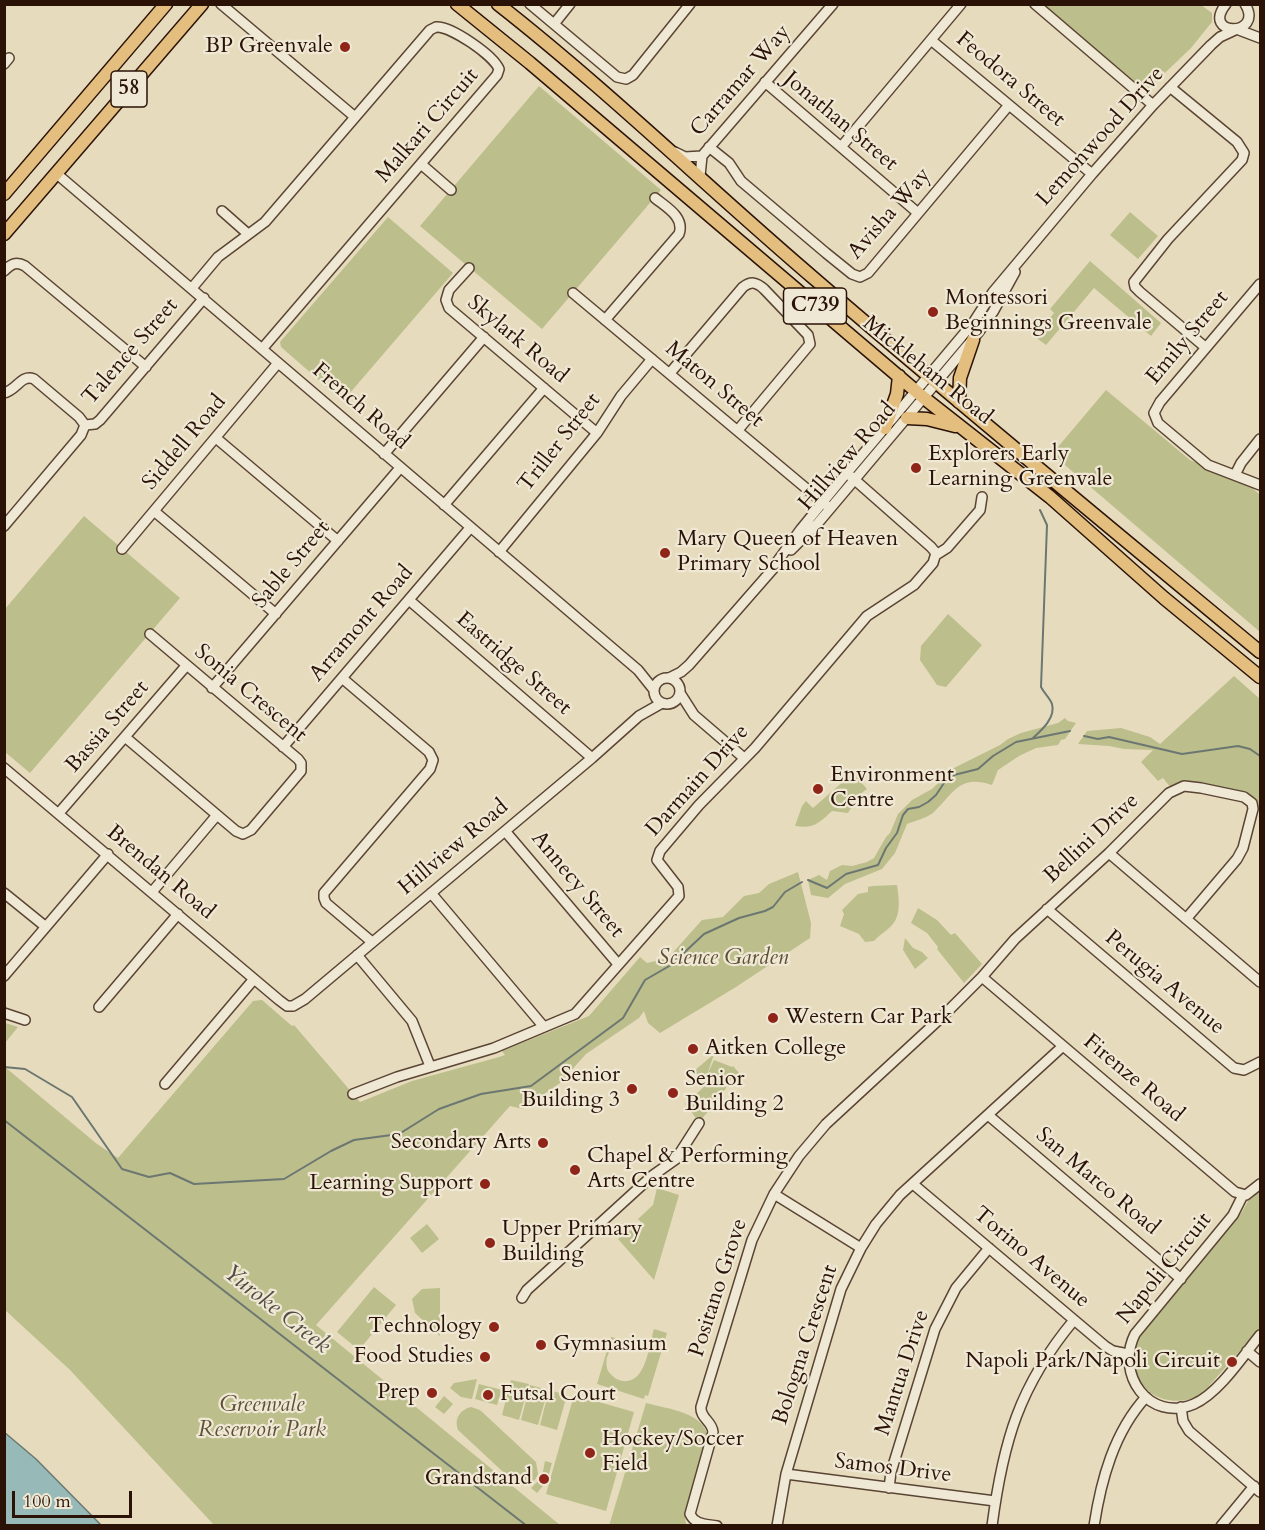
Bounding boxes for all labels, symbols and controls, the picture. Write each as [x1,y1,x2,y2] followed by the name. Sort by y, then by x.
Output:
[685,20,797,142] street label: Carramar Way
[950,27,1070,133] street label: Feodora Street
[205,34,333,60] place label: BP Greenvale
[338,40,352,54] marker: BP Greenvale
[1031,62,1171,212] street label: Lemonwood Drive
[371,63,485,189] street label: Malkari Circuit
[777,67,903,177] street label: Jonathan Street
[111,71,147,107] road number: 58
[843,163,937,265] street label: Avisha Way
[945,286,1152,338] place label: Montessori Beginnings Greenvale
[1141,286,1235,390] street label: Emily Street
[784,288,846,324] road number: C739
[461,290,573,390] street label: Skylark Road
[78,293,184,411] street label: Talence Street
[926,305,940,319] marker: Montessori Beginnings Greenvale
[857,311,997,431] street label: Mickleham Road
[659,336,769,434] street label: Maton Street
[306,358,414,456] street label: French Road
[513,388,607,498] street label: Triller Street
[138,390,232,496] street label: Siddell Road
[794,397,902,517] street label: Hillview Road
[928,442,1112,494] place label: Explorers Early Learning Greenvale
[909,461,923,475] marker: Explorers Early Learning Greenvale
[248,516,336,614] street label: Sable Street
[677,527,898,578] place label: Mary Queen of Heaven Primary School
[658,546,672,560] marker: Mary Queen of Heaven Primary School
[304,560,420,688] street label: Arramont Road
[450,607,576,721] street label: Eastridge Street
[188,639,312,749] street label: Sonia Crescent
[61,675,155,779] street label: Bassia Street
[641,720,755,842] street label: Darmain Drive
[830,763,954,814] place label: Environment Centre
[811,782,825,796] marker: Environment Centre
[1039,788,1145,890] street label: Bellini Drive
[394,795,514,901] street label: Hillview Road
[100,820,220,926] street label: Brendan Road
[525,826,629,944] street label: Annecy Street
[1099,925,1229,1041] street label: Perugia Avenue
[658,946,788,972] park label: Science Garden
[785,1005,953,1031] place label: Western Car Park
[766,1011,780,1025] marker: Western Car Park
[1077,1029,1189,1129] street label: Firenze Road
[705,1036,846,1062] place label: Aitken College
[686,1042,700,1056] marker: Aitken College
[521,1063,620,1114] place label: Senior Building 3
[685,1067,784,1118] place label: Senior Building 2
[625,1082,639,1096] marker: Senior Building 3
[666,1086,680,1100] marker: Senior Building 2
[1030,1123,1164,1241] street label: San Marco Road
[391,1130,531,1156] place label: Secondary Arts
[536,1136,550,1150] marker: Secondary Arts
[587,1144,788,1196] place label: Chapel & Performing Arts Centre
[568,1163,582,1177] marker: Chapel & Performing Arts Centre
[309,1171,473,1197] place label: Learning Support
[478,1177,492,1191] marker: Learning Support
[967,1202,1095,1314] street label: Torino Avenue
[1112,1208,1218,1330] street label: Napoli Circuit
[684,1216,754,1360] street label: Positano Grove
[502,1217,642,1268] place label: Upper Primary Building
[483,1236,497,1250] marker: Upper Primary Building
[216,1259,336,1361] water label: Yuroke Creek
[768,1262,844,1428] street label: Bologna Crescent
[870,1307,936,1439] street label: Mantua Drive
[368,1314,482,1340] place label: Technology
[487,1320,501,1334] marker: Technology
[553,1332,667,1358] place label: Gymnasium
[534,1338,548,1352] marker: Gymnasium
[354,1344,473,1370] place label: Food Studies
[965,1349,1220,1375] place label: Napoli Park/Napoli Circuit
[478,1350,492,1364] marker: Food Studies
[1225,1355,1239,1369] marker: Napoli Park/Napoli Circuit
[377,1380,420,1406] place label: Prep
[500,1382,616,1408] place label: Futsal Court
[425,1386,439,1400] marker: Prep
[481,1388,495,1402] marker: Futsal Court
[198,1393,326,1444] park label: Greenvale Reservoir Park
[602,1427,744,1478] place label: Hockey/Soccer Field
[583,1446,597,1460] marker: Hockey/Soccer Field
[833,1449,953,1489] street label: Samos Drive
[425,1466,532,1492] place label: Grandstand
[537,1472,551,1486] marker: Grandstand
[15,1479,135,1517] scale bar
[23,1489,71,1514] text: 100 m

